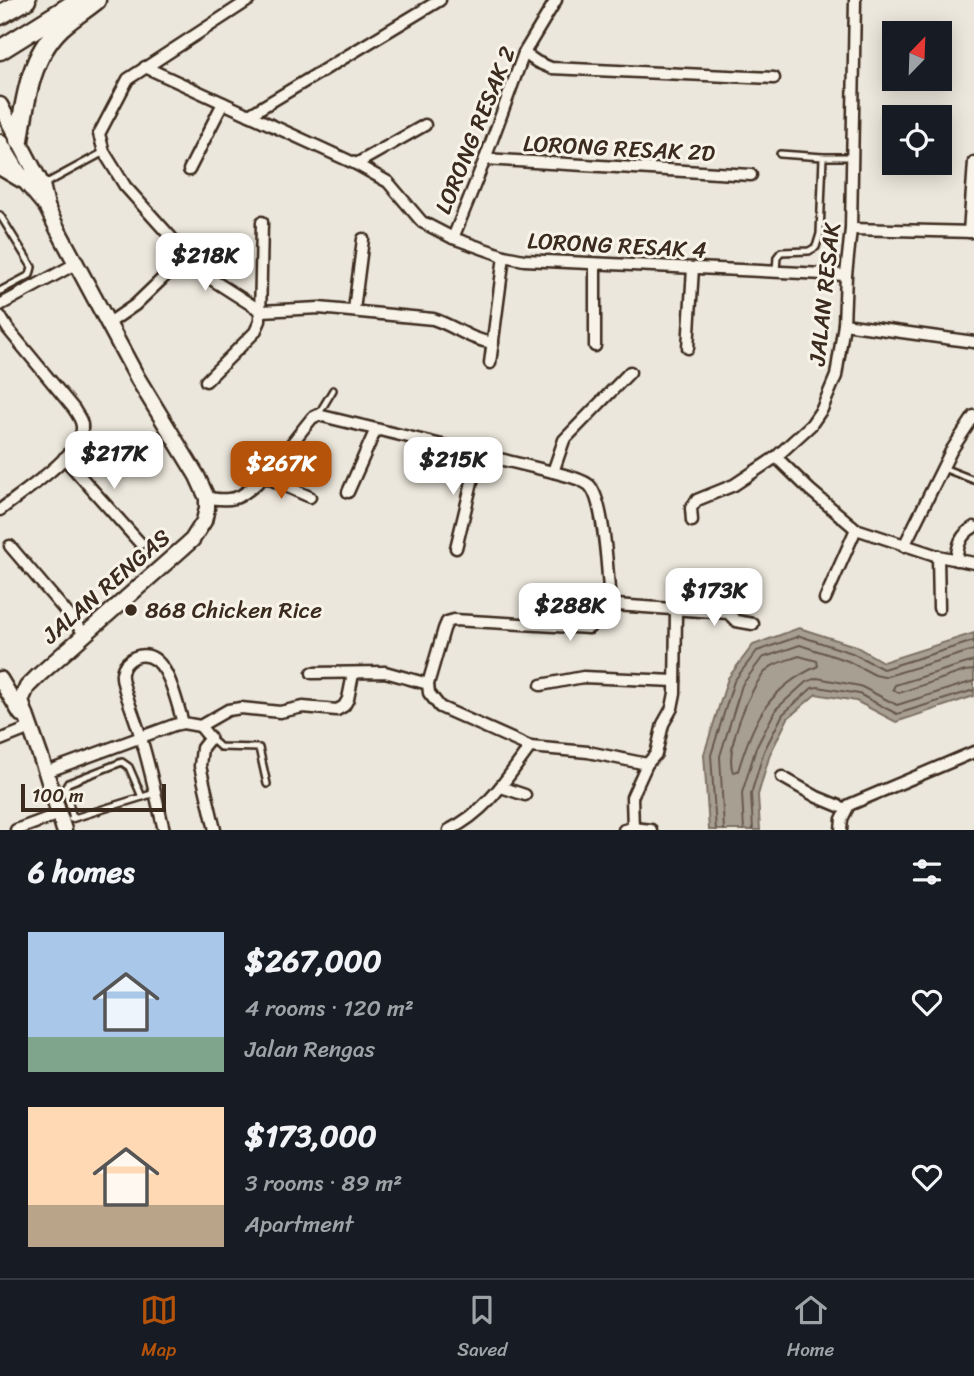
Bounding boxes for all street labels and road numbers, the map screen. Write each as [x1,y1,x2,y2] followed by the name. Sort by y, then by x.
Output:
[423,40,528,220] street label: LORONG RESAK 2
[522,123,716,174] street label: LORONG RESAK 2D
[526,220,708,271] street label: LORONG RESAK 4
[796,220,852,369] street label: JALAN RESAK
[32,518,180,655] street label: JALAN RENGAS

